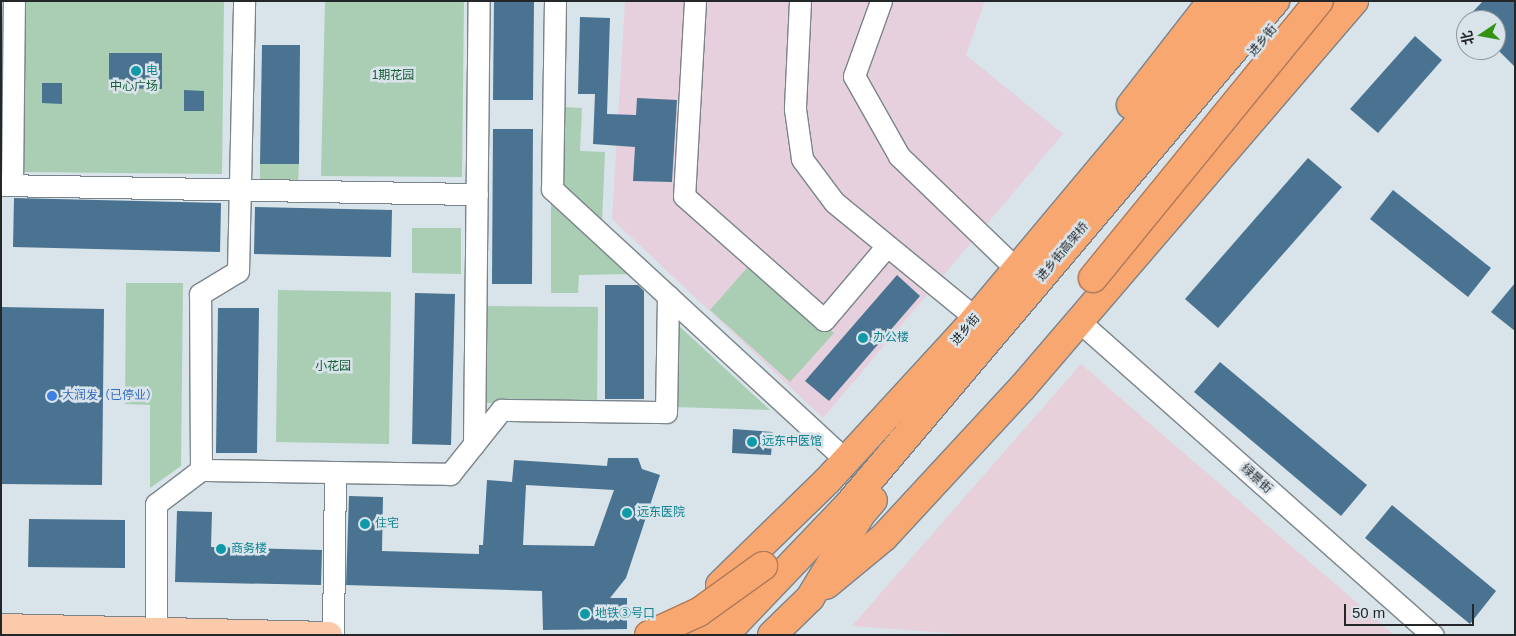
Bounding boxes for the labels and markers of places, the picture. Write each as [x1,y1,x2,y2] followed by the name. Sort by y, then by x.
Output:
[146,64,158,78] place label: 电
[130,65,142,77] marker: 电
[873,331,909,345] place label: 办公楼
[857,332,869,344] marker: 办公楼
[62,389,158,403] place label: 大润发（已停业）
[46,390,58,402] marker: 大润发（已停业）
[762,435,822,449] place label: 远东中医馆
[746,436,758,448] marker: 远东中医馆
[637,506,685,520] place label: 远东医院
[621,507,633,519] marker: 远东医院
[375,517,399,531] place label: 住宅
[359,518,371,530] marker: 住宅
[231,542,267,556] place label: 商务楼
[215,543,227,555] marker: 商务楼
[595,607,655,621] place label: 地铁③号口
[579,608,591,620] marker: 地铁③号口

